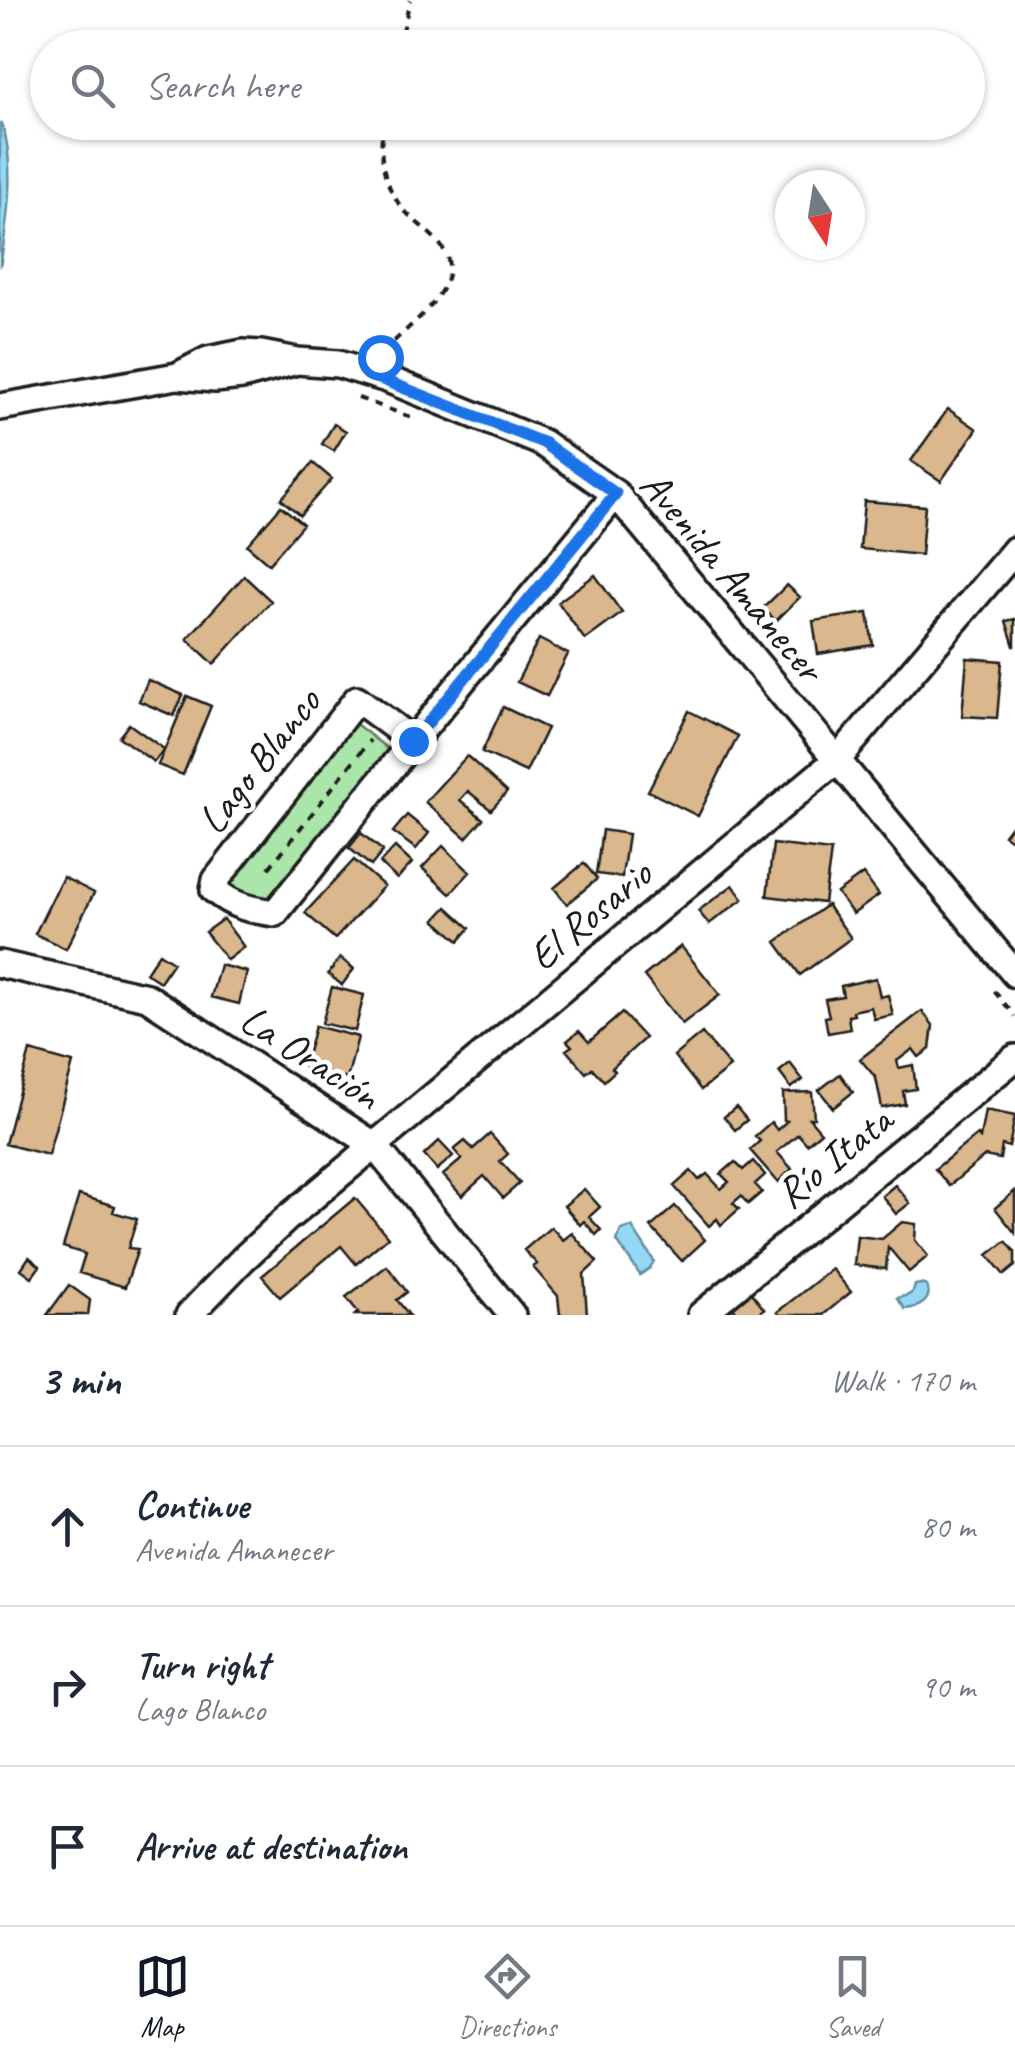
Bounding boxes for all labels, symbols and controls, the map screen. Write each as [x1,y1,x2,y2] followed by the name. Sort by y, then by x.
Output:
[30,30,985,140] search box
[65,58,120,113] icon: search
[145,62,300,109] text: Search here
[775,170,865,260] north arrow
[358,335,404,381] route start
[628,460,838,695] street label: Avenida Amanecer
[186,676,334,844] street label: Lago Blanco
[391,719,437,765] route end
[517,847,664,982] street label: El Rosario
[231,993,391,1122] street label: La Oración
[765,1092,906,1220] street label: Río Itata
[40,1354,120,1407] text: 3 min
[831,1360,975,1401] text: Walk · 170 m
[135,1482,249,1529] text: Continue
[40,1499,95,1554] icon: ahead
[921,1506,975,1547] text: 80 m
[135,1529,332,1570] text: Avenida Amanecer
[135,1642,269,1689] text: Turn right
[40,1659,95,1714] icon: right
[921,1666,975,1707] text: 90 m
[135,1689,265,1730] text: Lago Blanco
[40,1819,95,1874] icon: arrive
[135,1823,407,1870] text: Arrive at destination
[135,1949,190,2044] tab: Map
[459,1949,556,2044] tab: Directions
[825,1949,880,2044] tab: Saved

